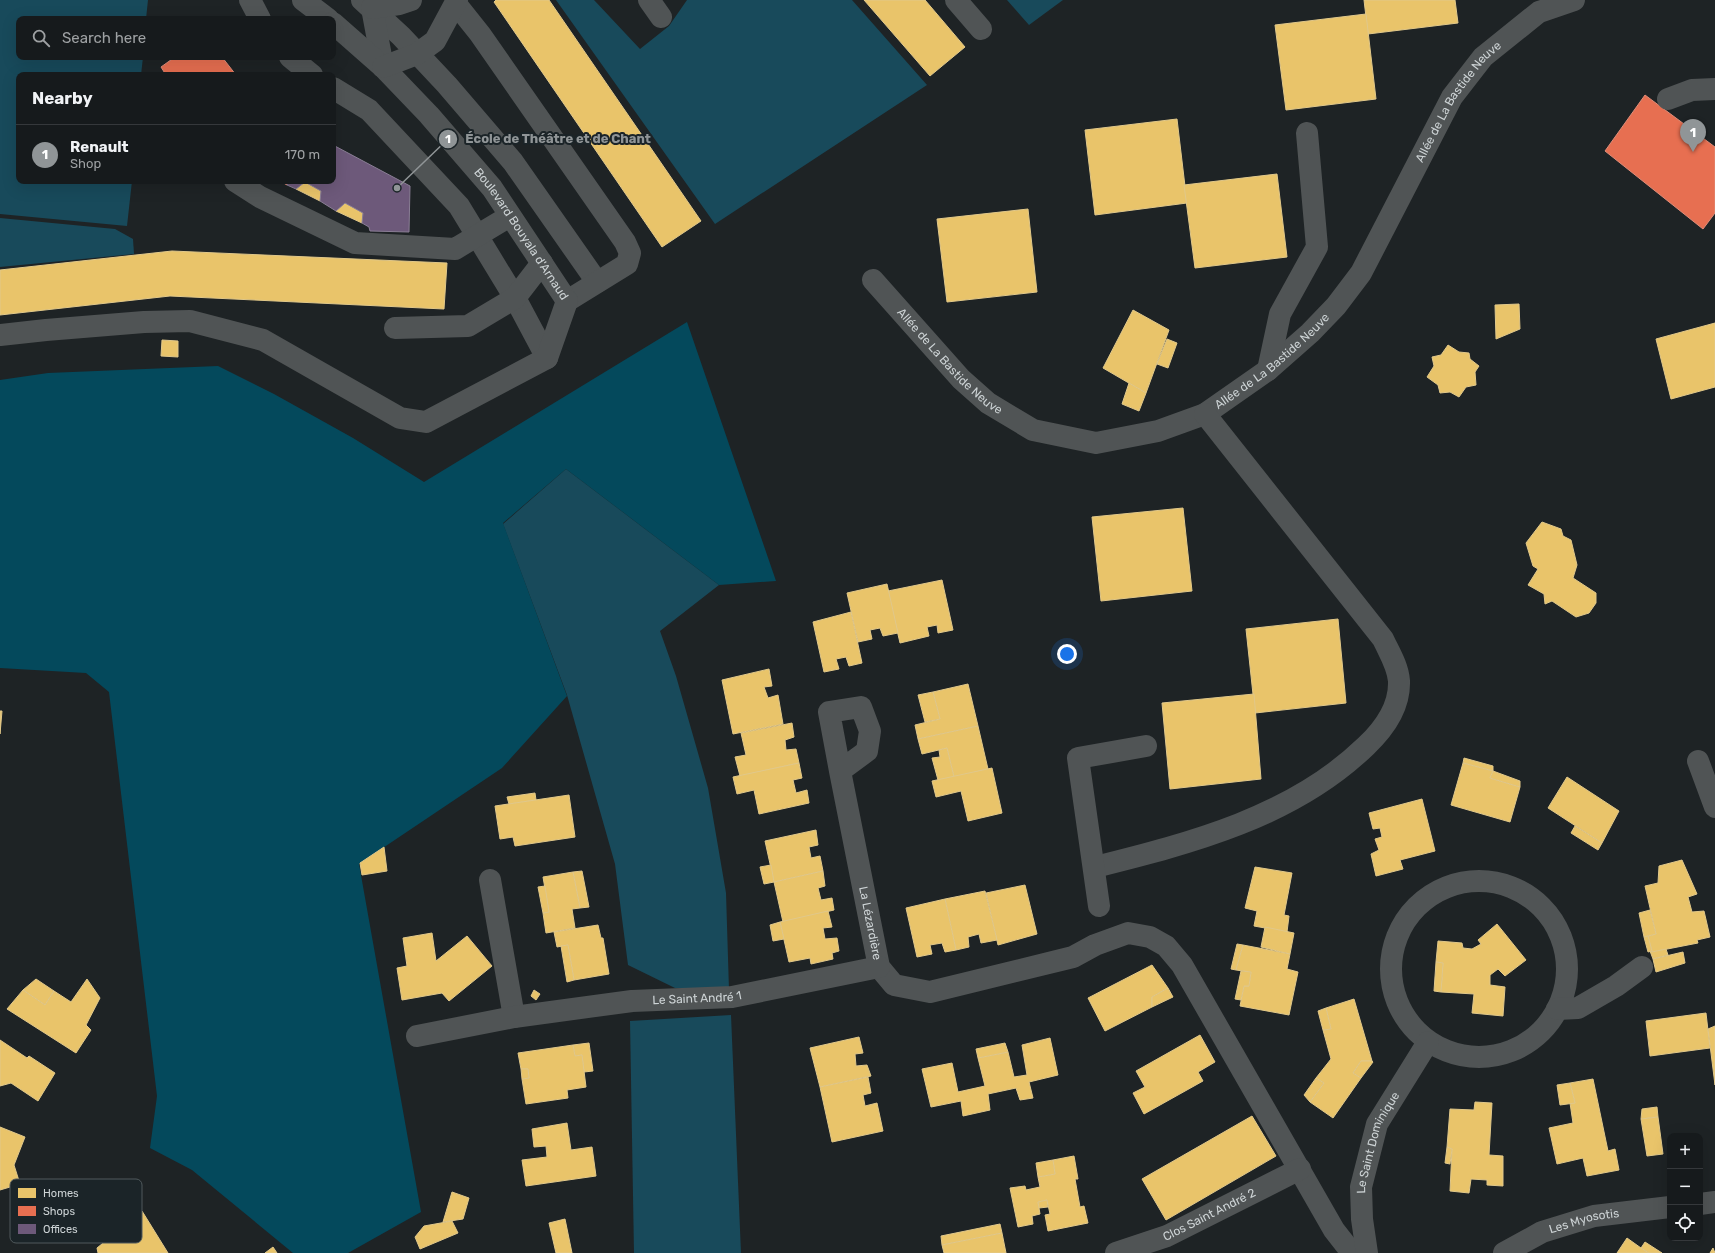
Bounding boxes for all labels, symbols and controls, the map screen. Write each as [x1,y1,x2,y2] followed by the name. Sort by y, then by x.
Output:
[16,16,336,60] search box
[30,27,52,49] icon: search
[62,29,146,47] text: Search here
[1413,38,1504,165] street label: Allée de La Bastide Neuve
[32,88,93,108] text: Nearby
[1680,119,1706,152] pin: 1
[438,126,659,151] callout: École de Théâtre et de Chant
[465,131,651,146] text: École de Théâtre et de Chant
[445,132,451,146] text: 1
[70,138,129,156] text: Renault
[42,147,48,162] text: 1
[285,147,320,162] text: 170 m
[70,156,101,171] text: Shop
[471,165,571,303] street label: Boulevard Bouyala d'Arnaud
[894,305,1005,417] street label: Allée de La Bastide Neuve
[1212,310,1332,412] street label: Allée de La Bastide Neuve
[1057,644,1077,664] your location
[856,885,884,961] street label: La Lézardière
[652,988,743,1007] street label: Le Saint André 1
[1354,1089,1402,1194] street label: Le Saint Dominique
[1667,1133,1703,1241] map controls
[1667,1133,1703,1169] button: +
[1667,1169,1703,1205] button: −
[10,1179,142,1243] legend
[1160,1186,1258,1244] street label: Clos Saint André 2
[43,1187,79,1200] text: Homes
[43,1205,75,1218] text: Shops
[1667,1205,1703,1241] button: locate
[1547,1206,1620,1236] street label: Les Myosotis
[43,1223,78,1236] text: Offices

